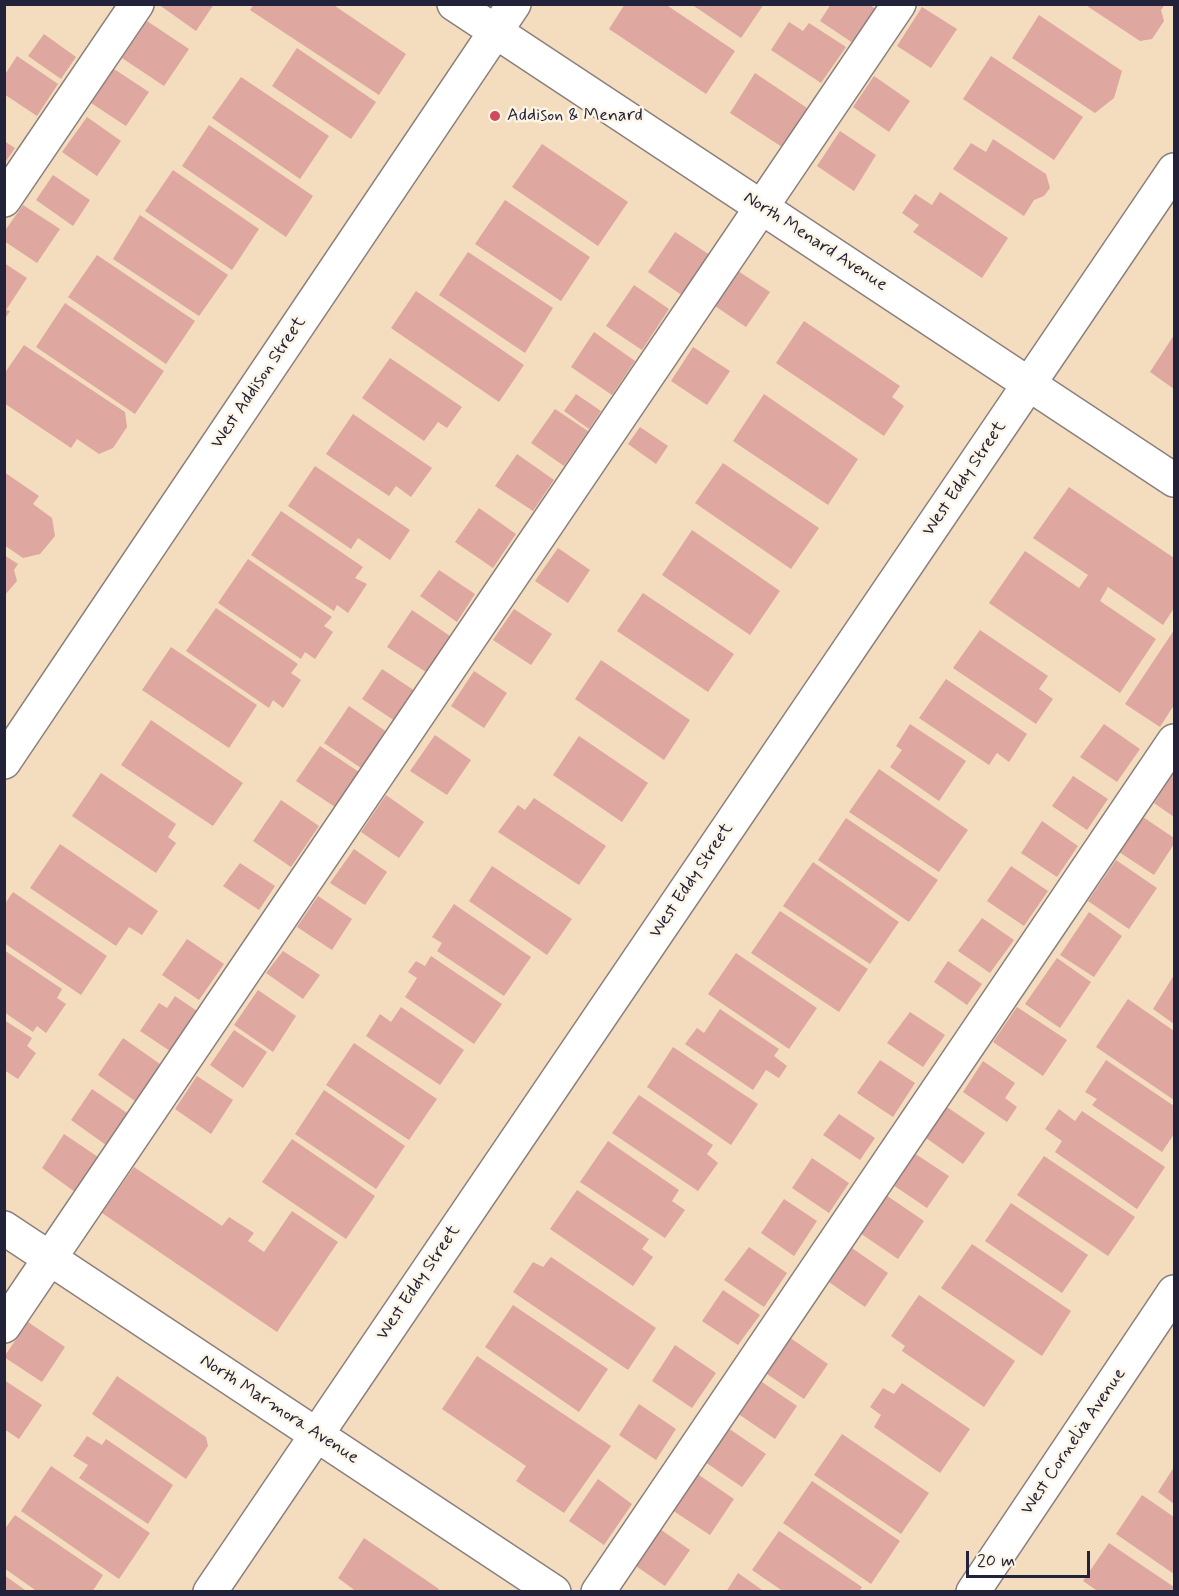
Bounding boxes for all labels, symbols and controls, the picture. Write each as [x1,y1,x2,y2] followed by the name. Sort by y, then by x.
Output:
[507,105,643,127] place label: Addison & Menard
[488,109,502,123] marker: Addison & Menard
[739,187,891,297] street label: North Menard Avenue
[207,313,311,453] street label: West Addison Street
[919,417,1011,541] street label: West Eddy Street
[646,819,738,943] street label: West Eddy Street
[373,1221,465,1345] street label: West Eddy Street
[196,1351,362,1469] street label: North Marmora Avenue
[1017,1364,1131,1520] street label: West Cornelia Avenue
[969,1539,1094,1577] scale bar
[977,1549,1015,1573] text: 20 m

